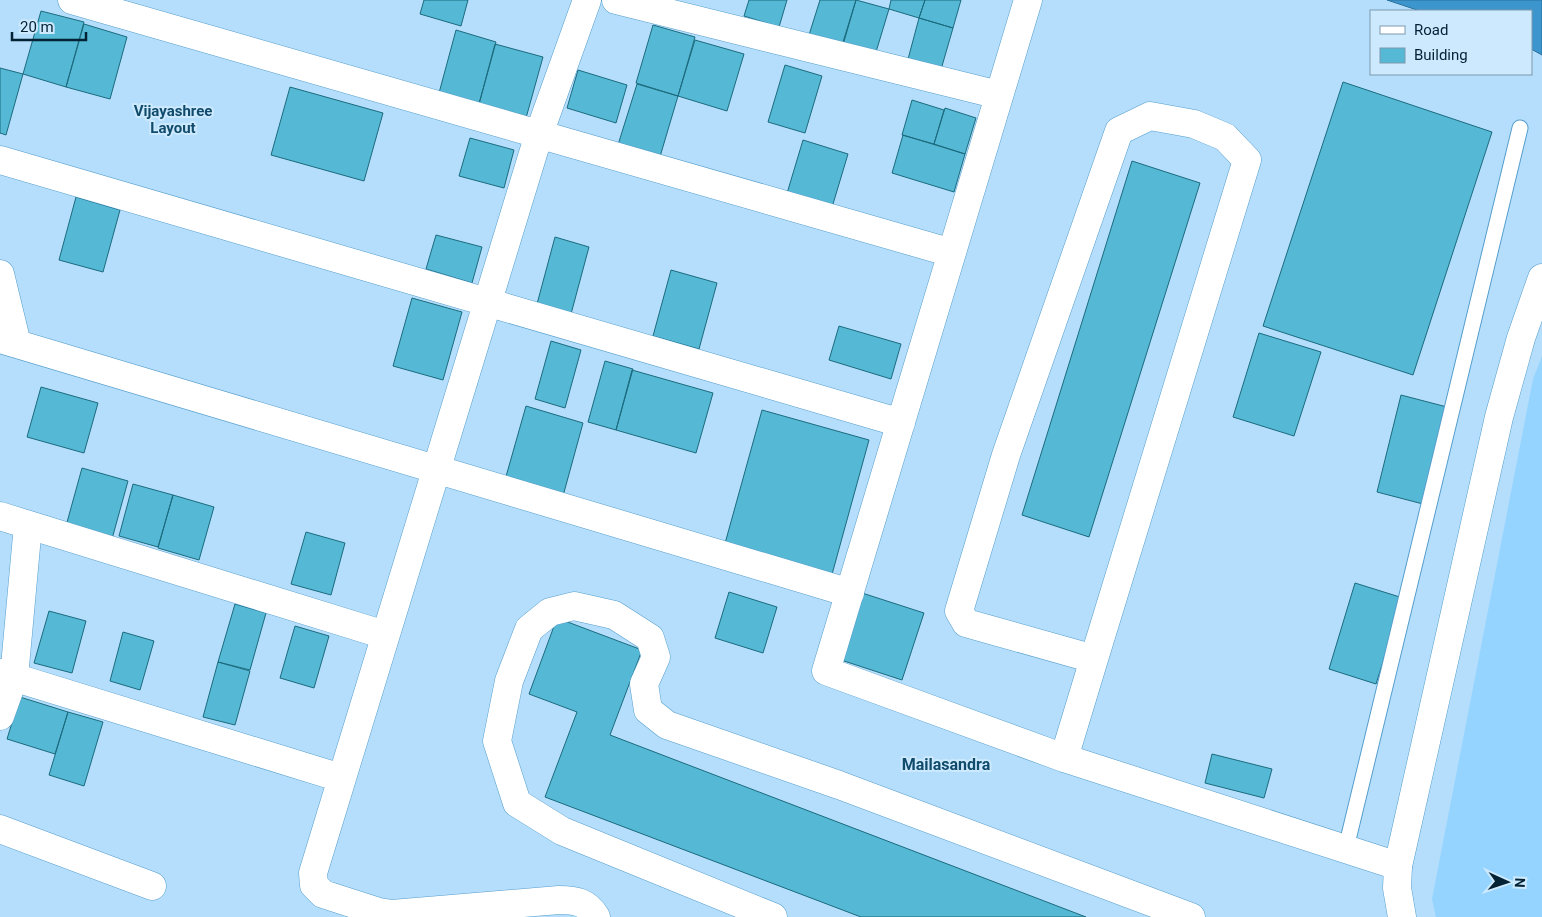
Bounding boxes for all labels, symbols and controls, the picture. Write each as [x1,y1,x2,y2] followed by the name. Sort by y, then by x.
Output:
[12,10,86,42] scale bar
[1370,10,1532,75] legend
[20,18,54,36] text: 20 m
[1414,21,1448,39] text: Road
[1414,46,1468,64] text: Building
[134,102,212,137] district label: Vijayashree Layout
[902,755,991,774] district label: Mailasandra
[1482,857,1532,907] north arrow
[1512,877,1528,888] text: N

